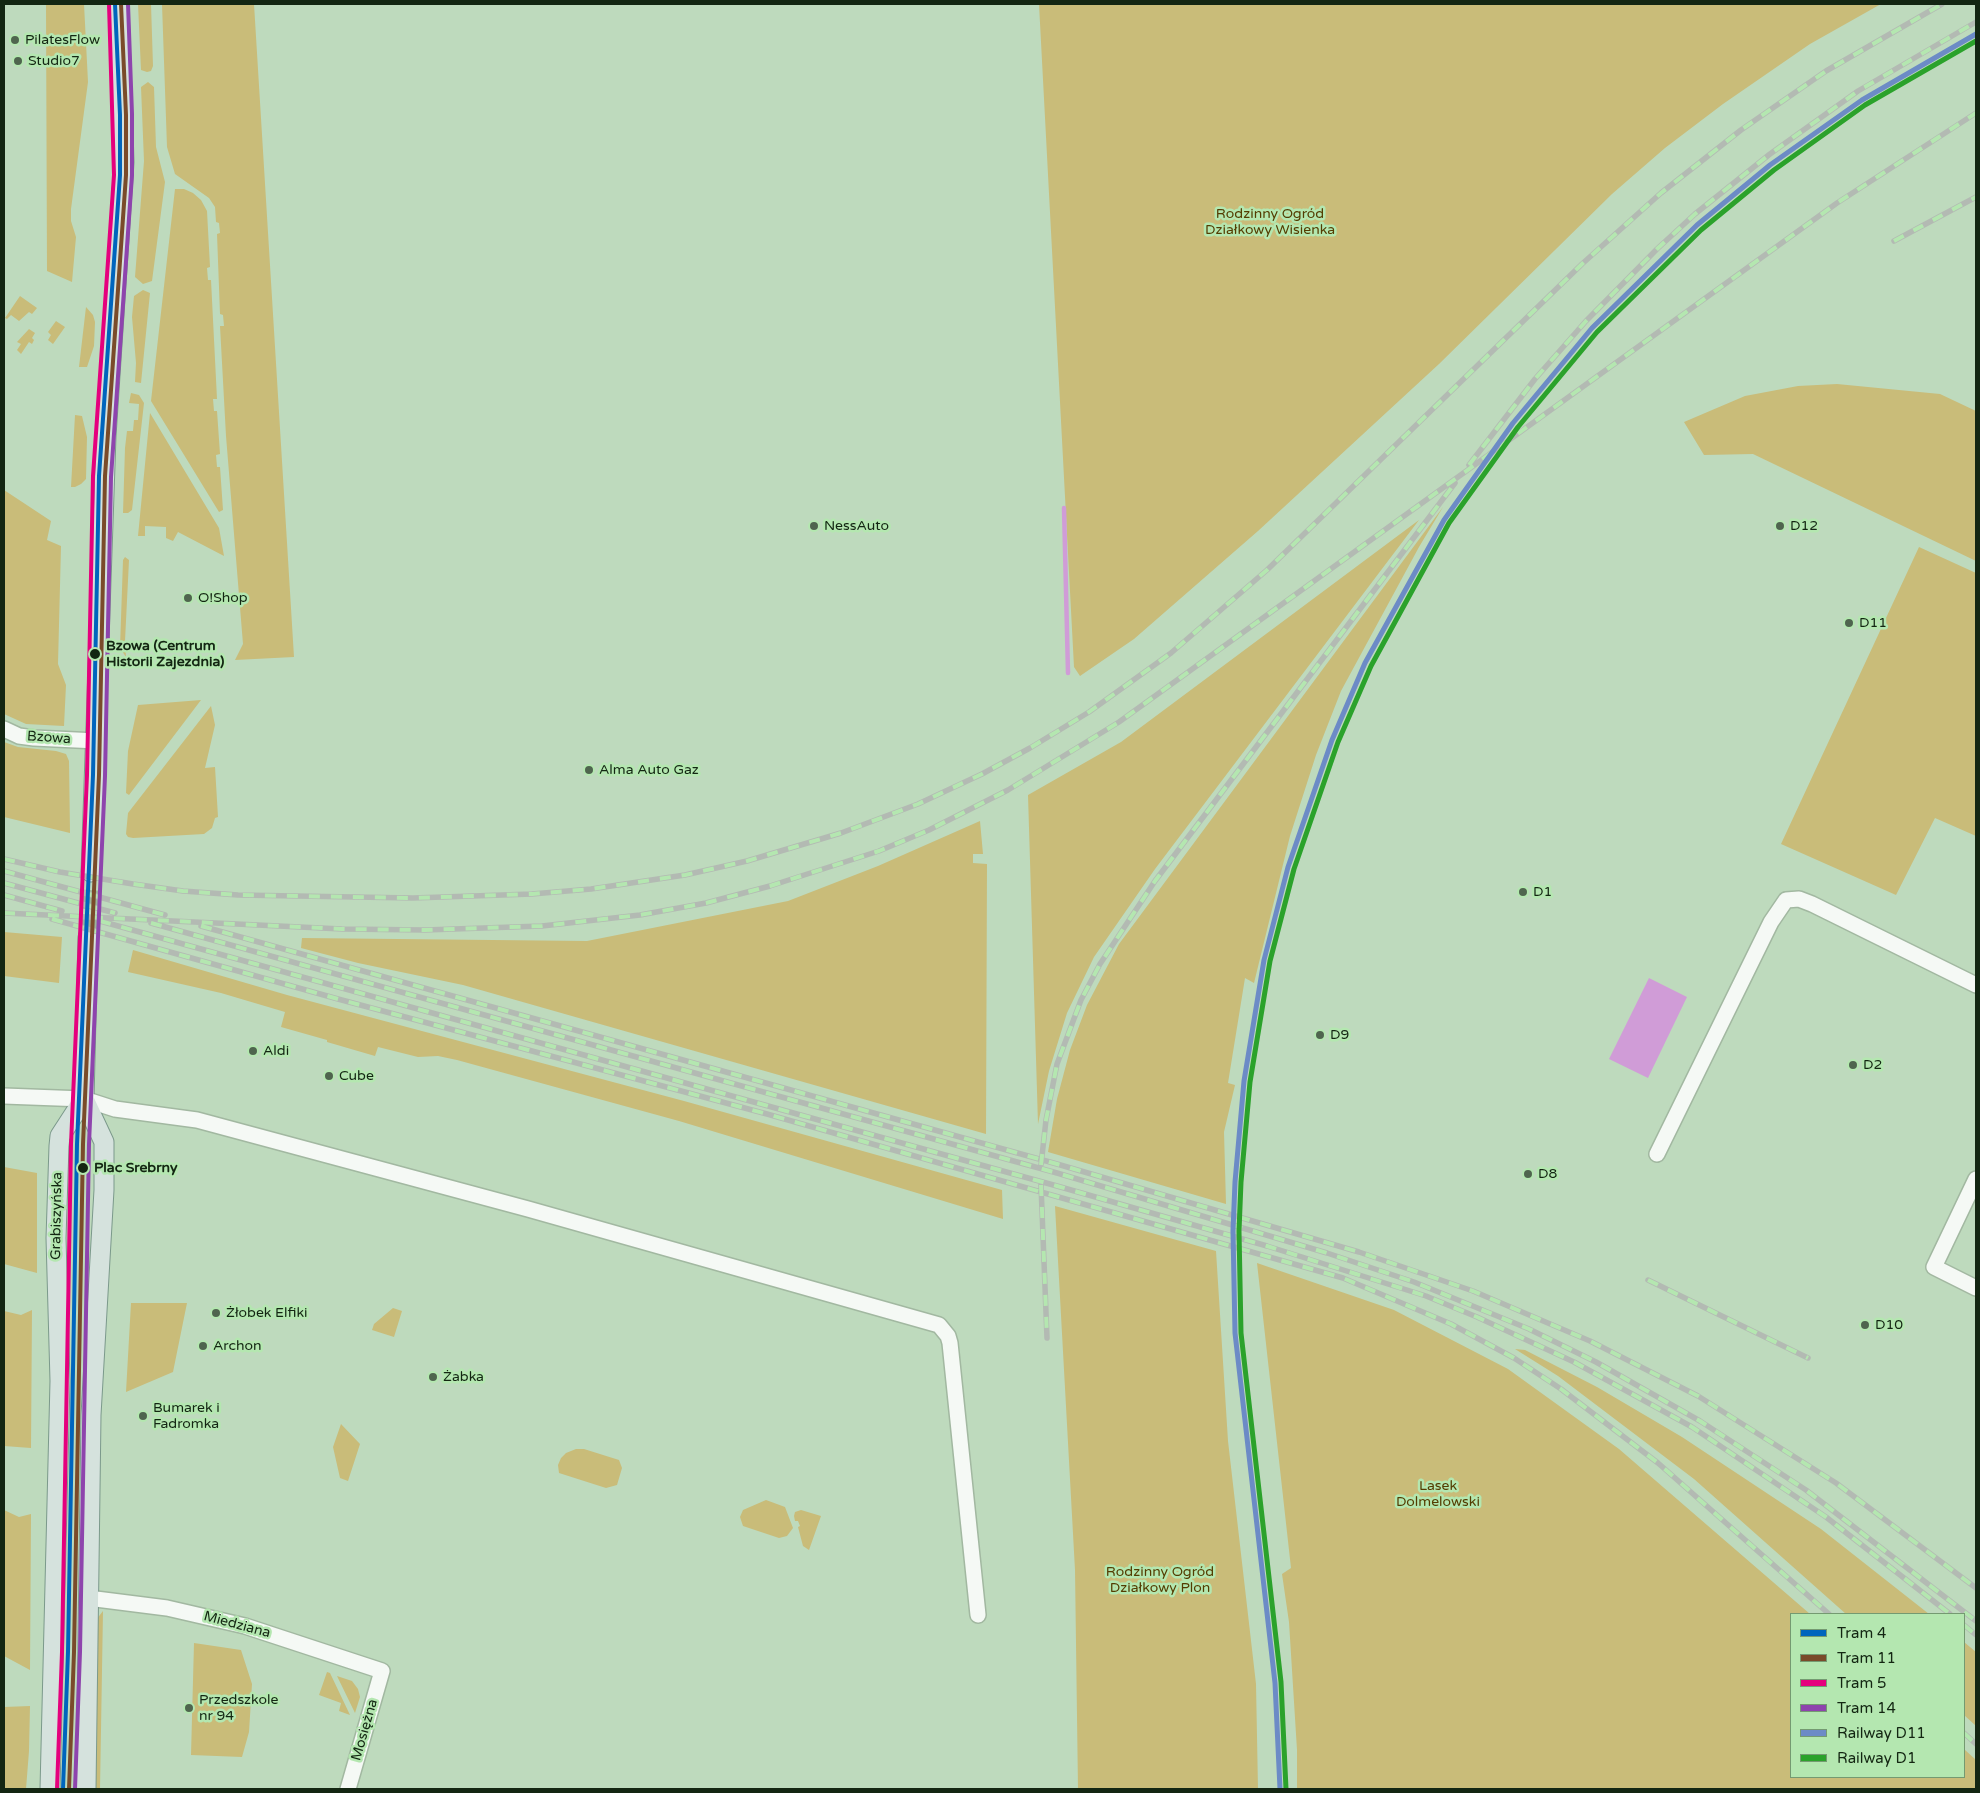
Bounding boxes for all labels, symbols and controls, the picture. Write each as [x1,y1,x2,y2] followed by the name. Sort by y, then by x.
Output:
[25,32,100,48] place label: PilatesFlow
[9,34,21,46] marker: PilatesFlow
[28,53,80,69] place label: Studio7
[12,55,24,67] marker: Studio7
[1205,206,1335,238] park label: Rodzinny Ogród Działkowy Wisienka
[824,518,889,534] place label: NessAuto
[1790,518,1818,534] place label: D12
[808,520,820,532] marker: NessAuto
[1774,520,1786,532] marker: D12
[198,590,248,606] place label: O!Shop
[182,592,194,604] marker: O!Shop
[1859,615,1887,631] place label: D11
[1843,617,1855,629] marker: D11
[106,638,224,670] place label: Bzowa (Centrum Historii Zajezdnia)
[88,647,102,661] marker: Bzowa (Centrum Historii Zajezdnia)
[26,728,72,748] street label: Bzowa
[599,762,699,778] place label: Alma Auto Gaz
[583,764,595,776] marker: Alma Auto Gaz
[1533,884,1552,900] place label: D1
[1517,886,1529,898] marker: D1
[1330,1027,1349,1043] place label: D9
[1314,1029,1326,1041] marker: D9
[263,1043,289,1059] place label: Aldi
[247,1045,259,1057] marker: Aldi
[1863,1057,1882,1073] place label: D2
[1847,1059,1859,1071] marker: D2
[339,1068,374,1084] place label: Cube
[323,1070,335,1082] marker: Cube
[94,1160,177,1176] place label: Plac Srebrny
[76,1161,90,1175] marker: Plac Srebrny
[1538,1166,1557,1182] place label: D8
[1522,1168,1534,1180] marker: D8
[48,1172,66,1260] street label: Grabiszyńska
[226,1305,308,1321] place label: Żłobek Elfiki
[210,1307,222,1319] marker: Żłobek Elfiki
[1875,1317,1903,1333] place label: D10
[1859,1319,1871,1331] marker: D10
[213,1338,262,1354] place label: Archon
[197,1340,209,1352] marker: Archon
[443,1369,484,1385] place label: Żabka
[427,1371,439,1383] marker: Żabka
[153,1400,220,1432] place label: Bumarek i Fadromka
[137,1410,149,1422] marker: Bumarek i Fadromka
[1396,1478,1480,1510] park label: Lasek Dolmelowski
[1106,1564,1214,1596] park label: Rodzinny Ogród Działkowy Plon
[202,1608,272,1642] street label: Miedziana
[1790,1613,1965,1778] legend
[1837,1624,1887,1642] text: Tram 4
[1837,1649,1896,1667] text: Tram 11
[1837,1674,1887,1692] text: Tram 5
[199,1692,279,1724] place label: Przedszkole nr 94
[348,1697,382,1763] street label: Mosiężna
[1837,1699,1896,1717] text: Tram 14
[183,1702,195,1714] marker: Przedszkole nr 94
[1837,1724,1926,1742] text: Railway D11
[1837,1749,1916,1767] text: Railway D1

